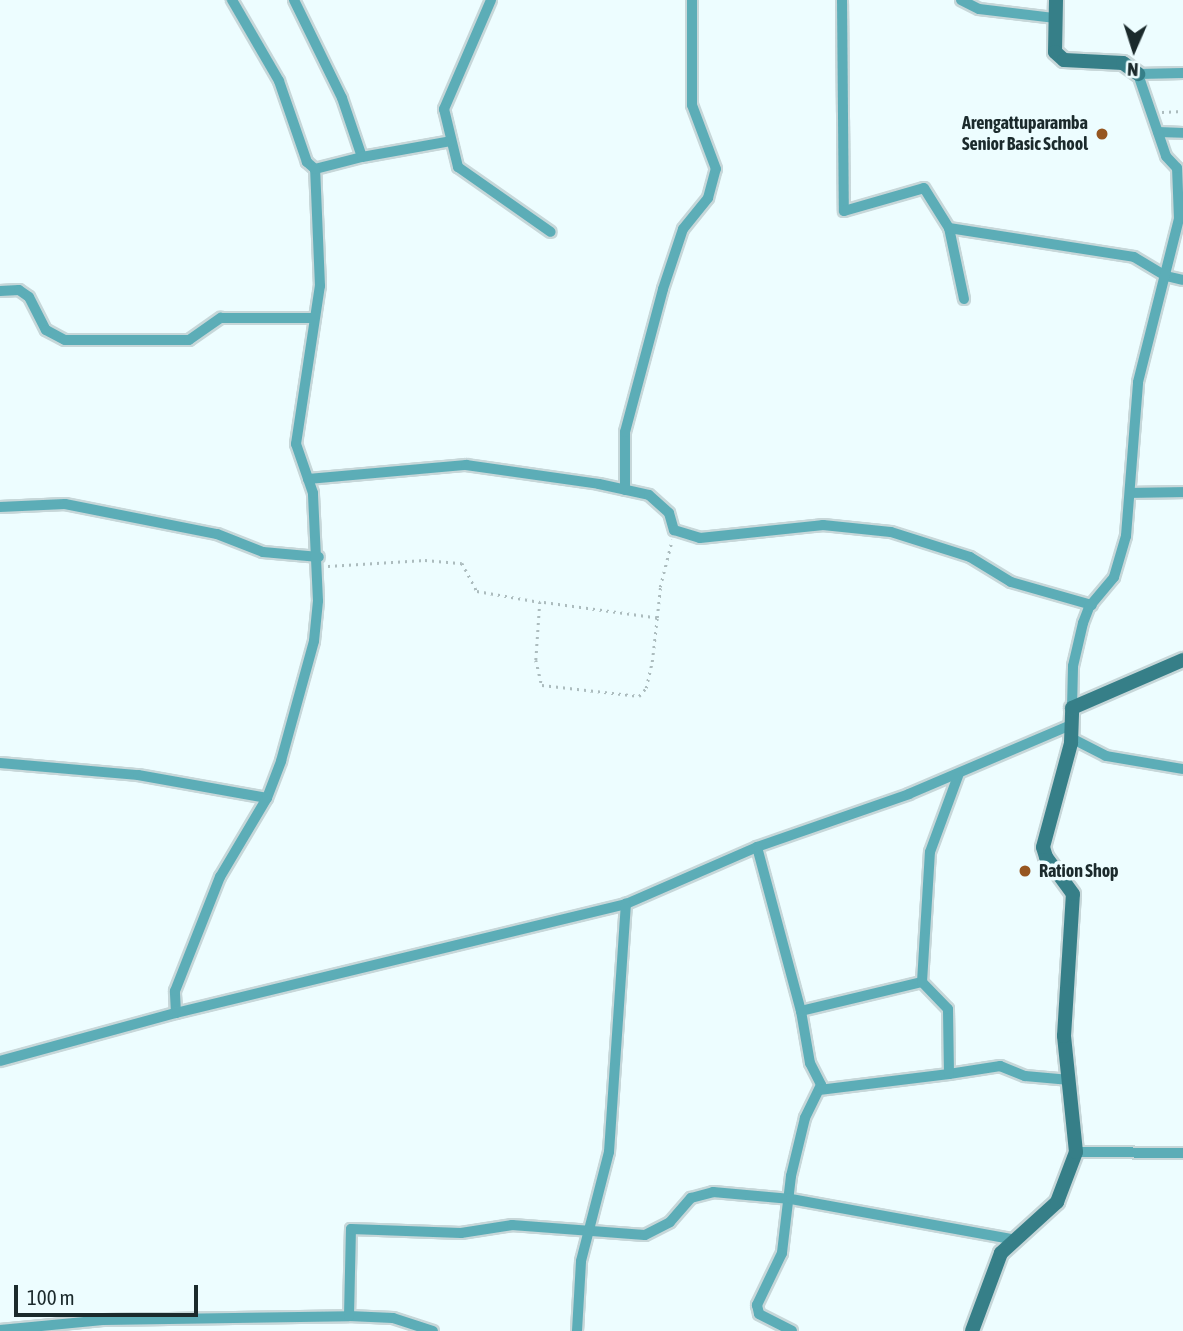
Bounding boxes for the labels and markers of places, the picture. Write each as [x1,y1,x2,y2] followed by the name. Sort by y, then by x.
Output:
[962,113,1088,156] place label: Arengattuparamba Senior Basic School
[1094,126,1110,142] marker: Arengattuparamba Senior Basic School
[1039,860,1119,882] place label: Ration Shop
[1017,863,1033,879] marker: Ration Shop

